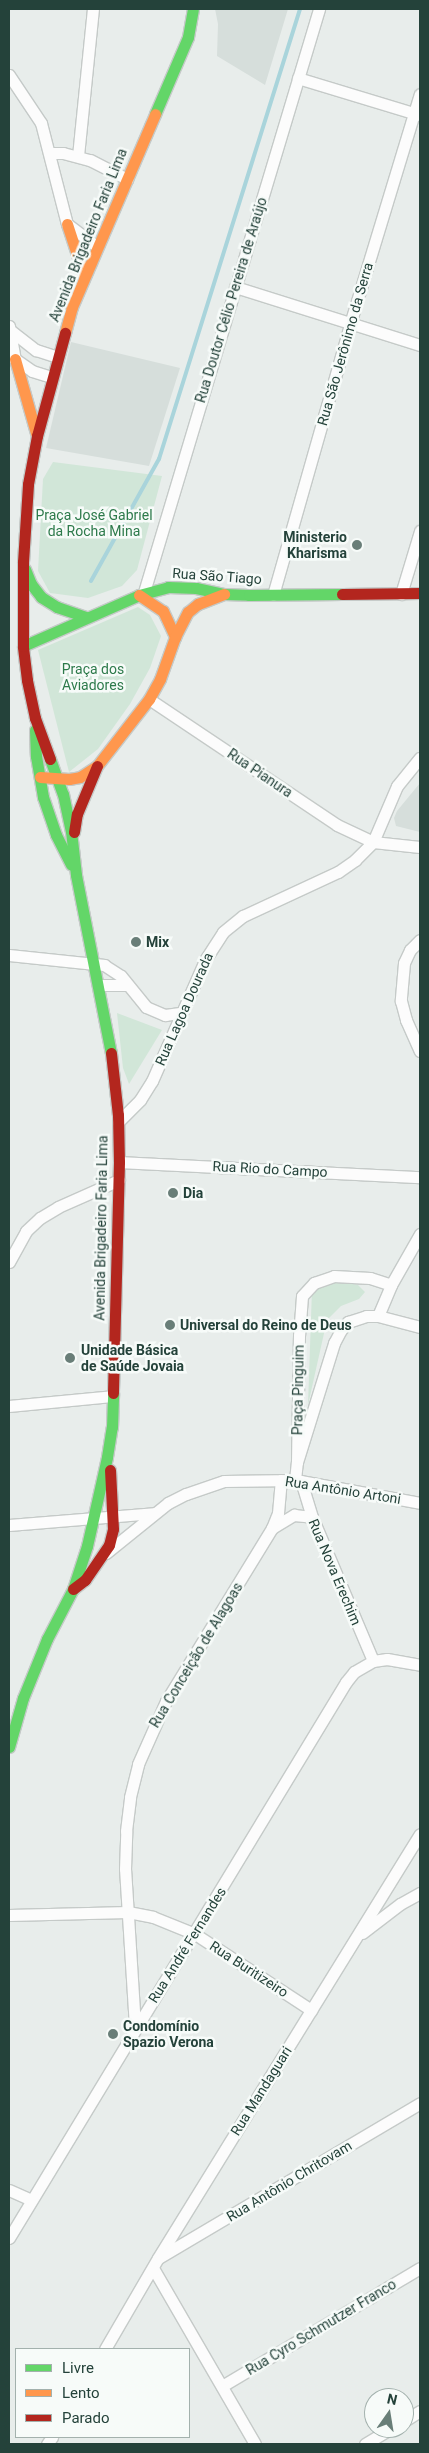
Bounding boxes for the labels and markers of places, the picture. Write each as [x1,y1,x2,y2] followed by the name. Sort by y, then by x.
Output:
[283,529,347,562] place label: Ministerio Kharisma
[351,539,363,551] marker: Ministerio Kharisma
[146,934,169,950] place label: Mix
[130,936,142,948] marker: Mix
[183,1185,203,1201] place label: Dia
[167,1187,179,1199] marker: Dia
[180,1317,352,1333] place label: Universal do Reino de Deus
[164,1319,176,1331] marker: Universal do Reino de Deus
[81,1342,184,1374] place label: Unidade Básica de Saúde Jovaia
[63,1351,77,1365] marker: Unidade Básica de Saúde Jovaia
[123,2018,214,2050] place label: Condomínio Spazio Verona
[107,2028,119,2040] marker: Condomínio Spazio Verona

